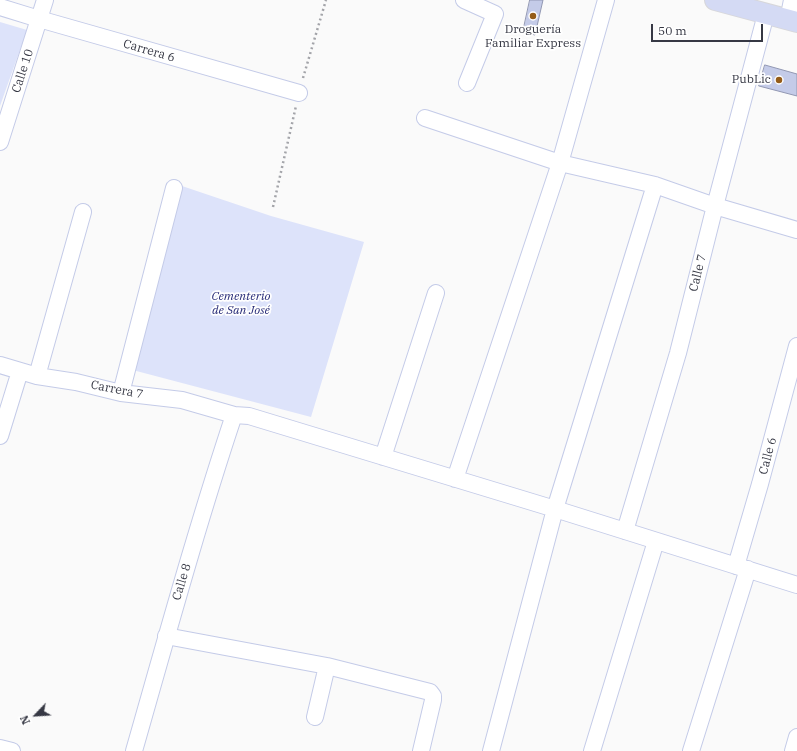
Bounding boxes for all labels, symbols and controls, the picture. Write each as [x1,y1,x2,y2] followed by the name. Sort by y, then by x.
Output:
[528,11,538,21] marker: Droguería Familiar Express
[653,16,765,42] scale bar
[485,23,581,51] place label: Droguería Familiar Express
[658,23,687,38] text: 50 m
[121,37,177,65] street label: Carrera 6
[9,47,37,95] street label: Calle 10
[732,73,771,87] place label: PubLic
[774,75,784,85] marker: PubLic
[686,253,710,293] street label: Calle 7
[212,290,270,318] park label: Cementerio de San José
[90,378,144,402] street label: Carrera 7
[756,436,780,476] street label: Calle 6
[170,562,194,602] street label: Calle 8
[16,695,56,735] north arrow
[17,713,33,727] text: N

